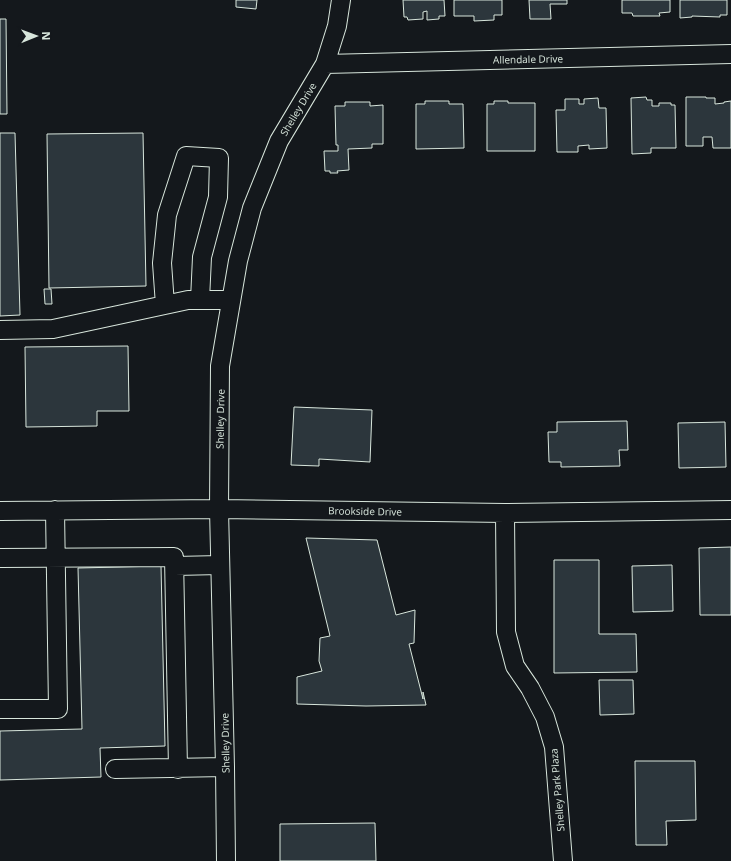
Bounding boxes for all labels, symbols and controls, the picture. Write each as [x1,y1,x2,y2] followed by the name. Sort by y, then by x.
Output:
[16,16,56,56] north arrow
[39,31,54,40] text: N
[493,51,564,67] street label: Allendale Drive
[277,79,320,138] street label: Shelley Drive
[212,389,228,449] street label: Shelley Drive
[328,503,402,519] street label: Brookside Drive
[217,713,233,773] street label: Shelley Drive
[546,748,568,832] street label: Shelley Park Plaza

